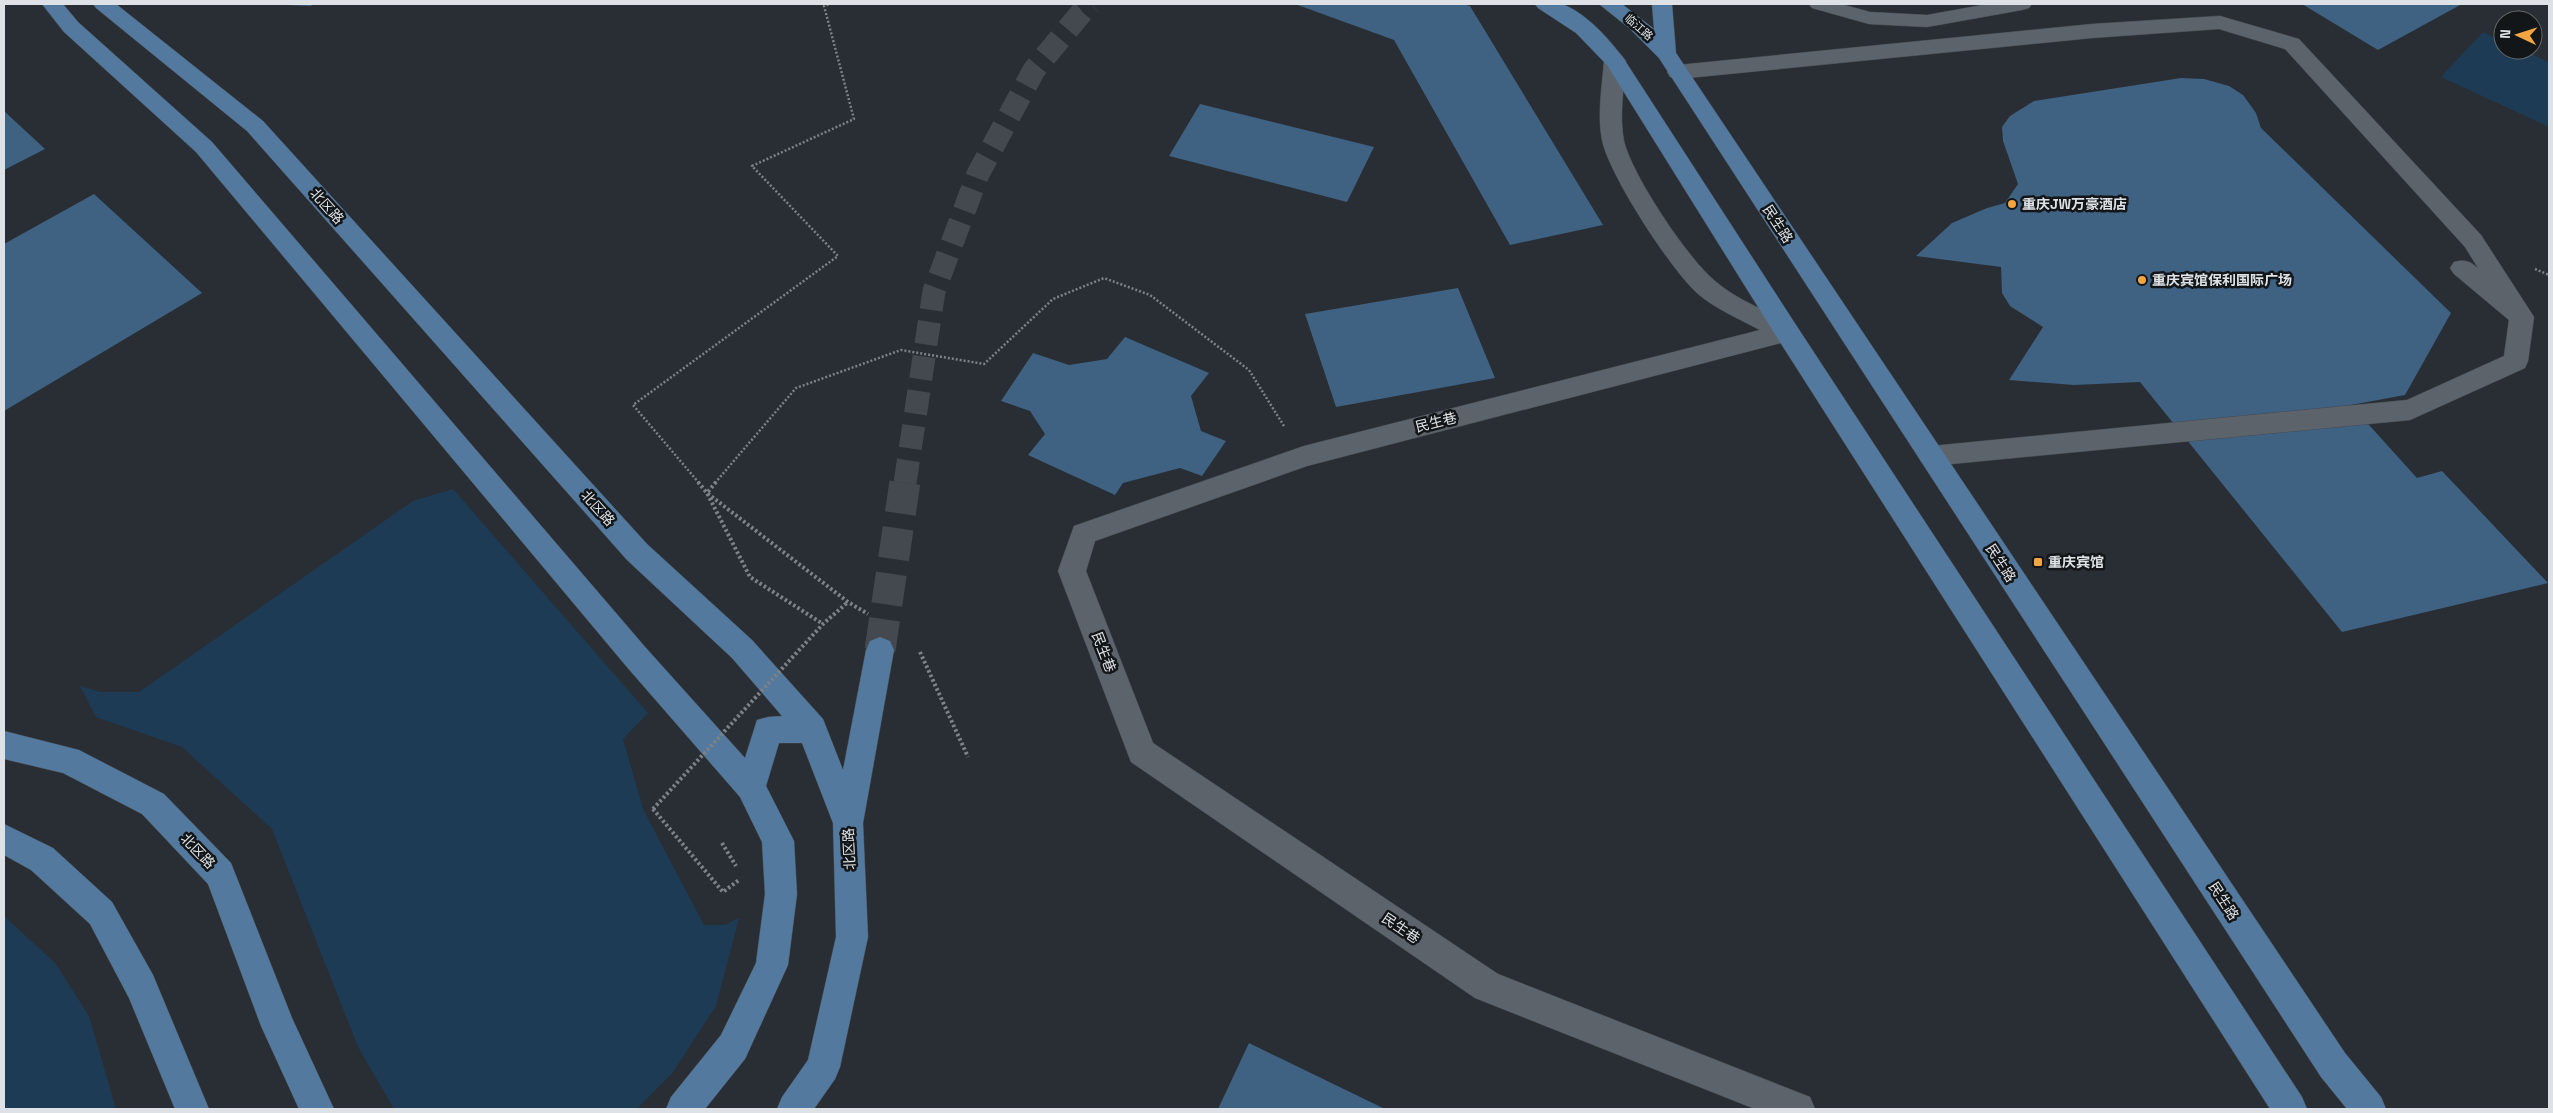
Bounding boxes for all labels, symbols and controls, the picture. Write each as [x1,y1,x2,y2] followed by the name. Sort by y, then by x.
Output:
[2493,10,2543,60] north arrow
[1622,11,1656,43] street label: 临江路
[2496,29,2514,39] text: N
[306,184,348,228] street label: 北区路
[2022,195,2127,213] place label: 重庆JW万豪酒店
[2006,198,2018,210] marker: 重庆JW万豪酒店
[1759,201,1797,247] street label: 民生路
[2152,271,2292,289] place label: 重庆宾馆保利国际广场
[2136,274,2148,286] marker: 重庆宾馆保利国际广场
[1413,408,1459,436] street label: 民生巷
[577,486,619,530] street label: 北区路
[1982,540,2020,586] street label: 民生路
[2048,553,2104,571] place label: 重庆宾馆
[2032,556,2044,568] marker: 重庆宾馆
[1088,629,1120,675] street label: 民生巷
[839,828,859,870] street label: 北区路
[177,830,219,872] street label: 北区路
[2205,878,2243,924] street label: 民生路
[1379,909,1423,947] street label: 民生巷

